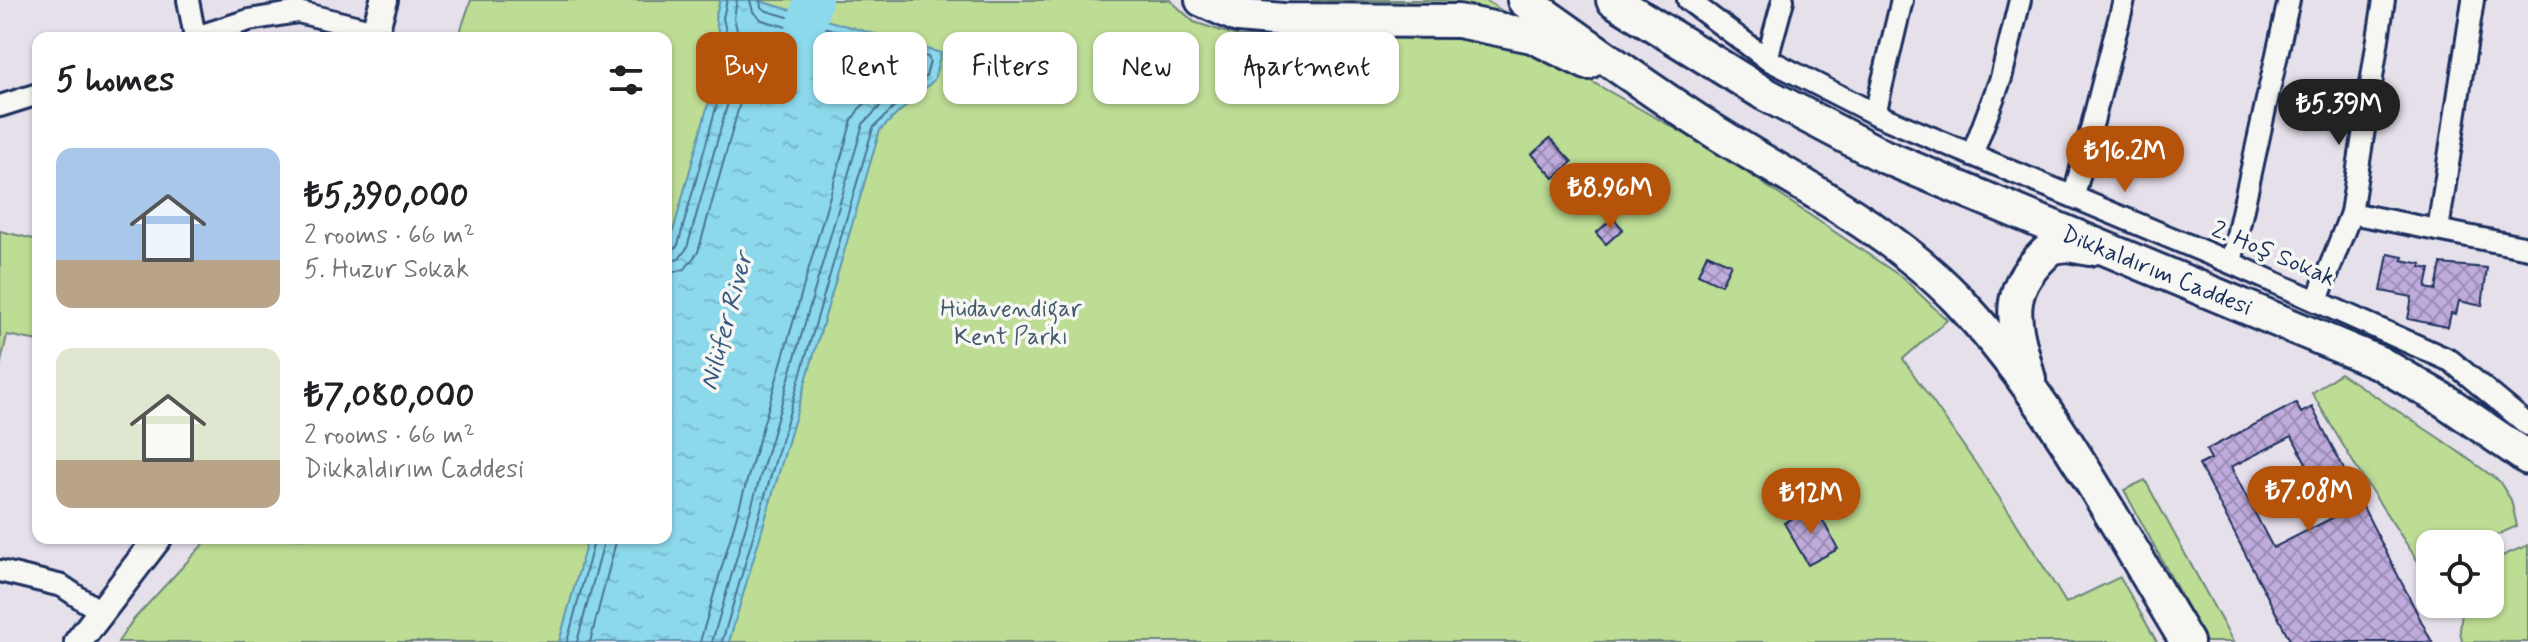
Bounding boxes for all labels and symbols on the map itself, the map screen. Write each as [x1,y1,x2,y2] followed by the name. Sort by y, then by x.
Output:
[2274,79,2404,147] pin: ₺5.39M
[2060,126,2190,194] pin: ₺16.2M
[1545,163,1675,231] pin: ₺8.96M
[2207,214,2340,294] street label: 2. Hoş Sokak
[2057,219,2256,324] street label: Dikkaldırım Caddesi
[692,246,762,394] water label: Nilüfer River
[940,294,1083,353] park label: Hüdavendigar Kent Parkı
[2244,466,2374,534] pin: ₺7.08M
[1764,468,1858,536] pin: ₺12M

